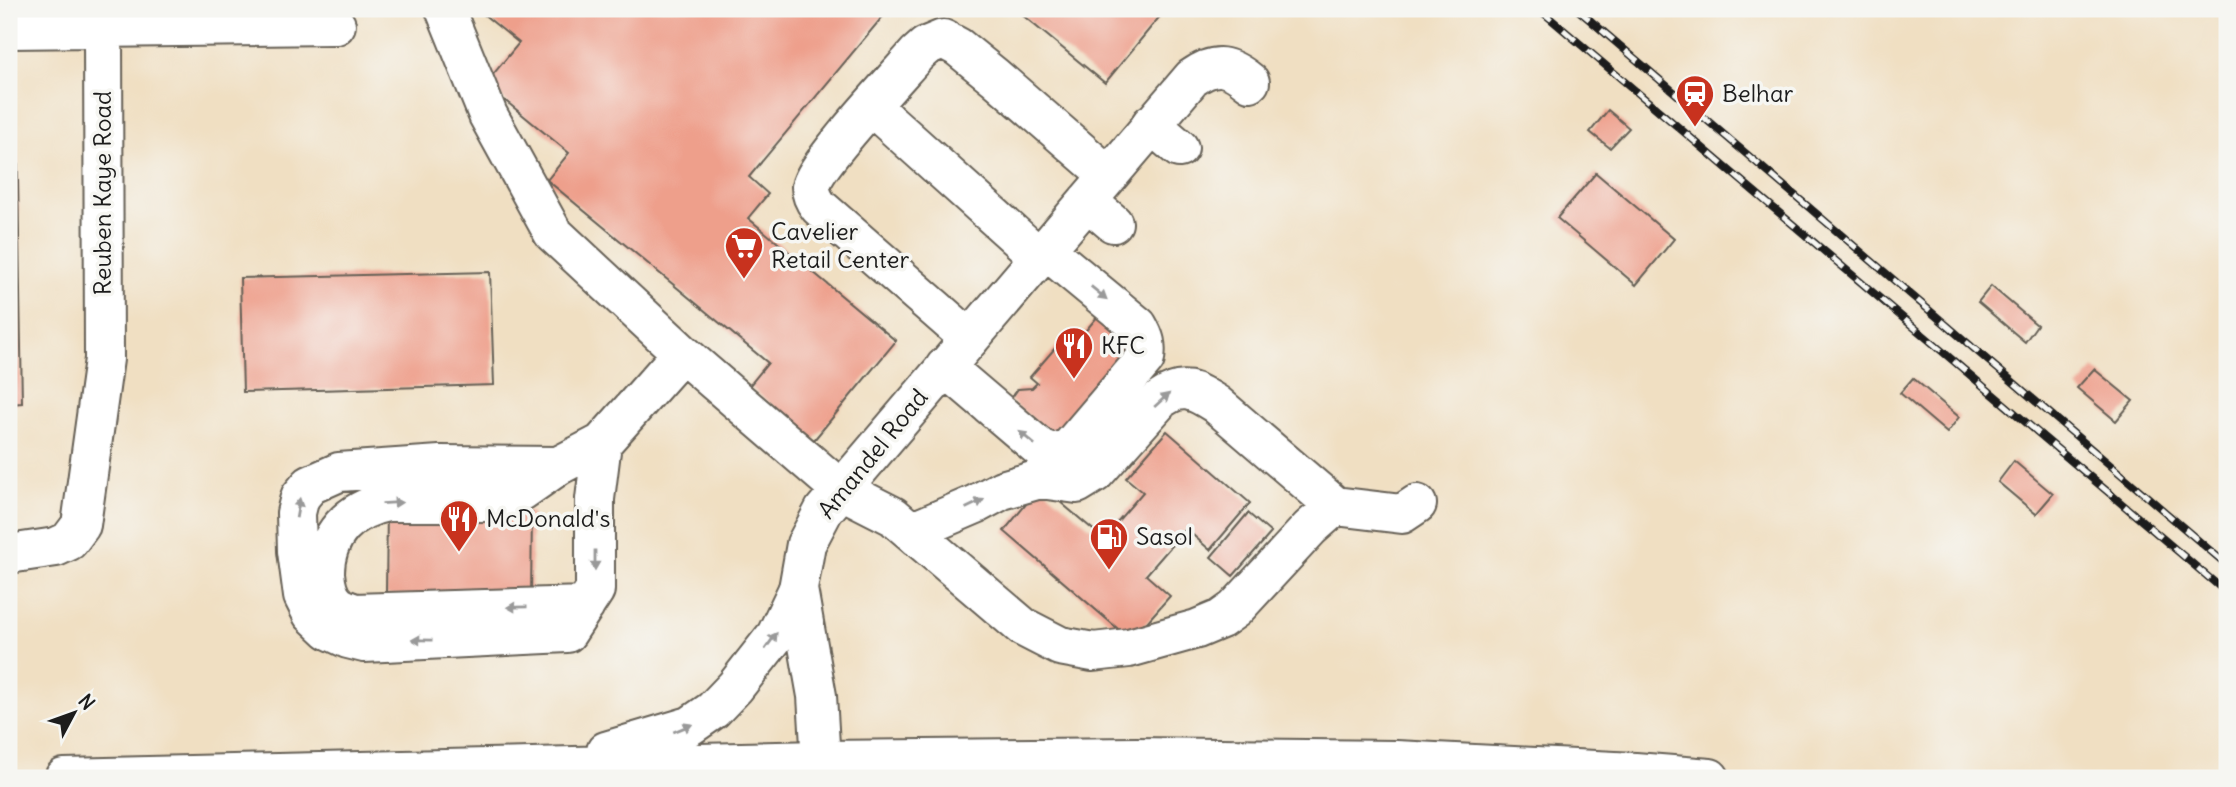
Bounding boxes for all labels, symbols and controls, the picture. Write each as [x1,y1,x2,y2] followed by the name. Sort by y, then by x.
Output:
[1674,73,1716,128] station icon: Belhar
[1722,78,1794,108] place label: Belhar
[87,91,117,295] street label: Reuben Kaye Road
[771,216,909,274] place label: Cavelier Retail Center
[723,225,765,280] supermarket icon: Cavelier Retail Center
[1090,285,1107,300] one-way arrow
[1053,325,1095,380] restaurant icon: KFC
[1101,330,1145,360] place label: KFC
[811,382,934,524] street label: Amandel Road
[1153,392,1171,408] one-way arrow
[1018,430,1036,445] one-way arrow
[293,497,304,519] one-way arrow
[381,497,403,508] one-way arrow
[438,498,480,553] restaurant icon: McDonald's
[965,498,985,509] one-way arrow
[486,503,610,533] place label: McDonald's
[1088,516,1130,571] fuel station icon: Sasol
[1136,521,1193,551] place label: Sasol
[589,549,601,571] one-way arrow
[506,602,528,613] one-way arrow
[764,632,778,650] one-way arrow
[410,635,432,646] one-way arrow
[38,678,108,748] north arrow
[73,689,100,715] text: N
[672,722,693,733] one-way arrow

